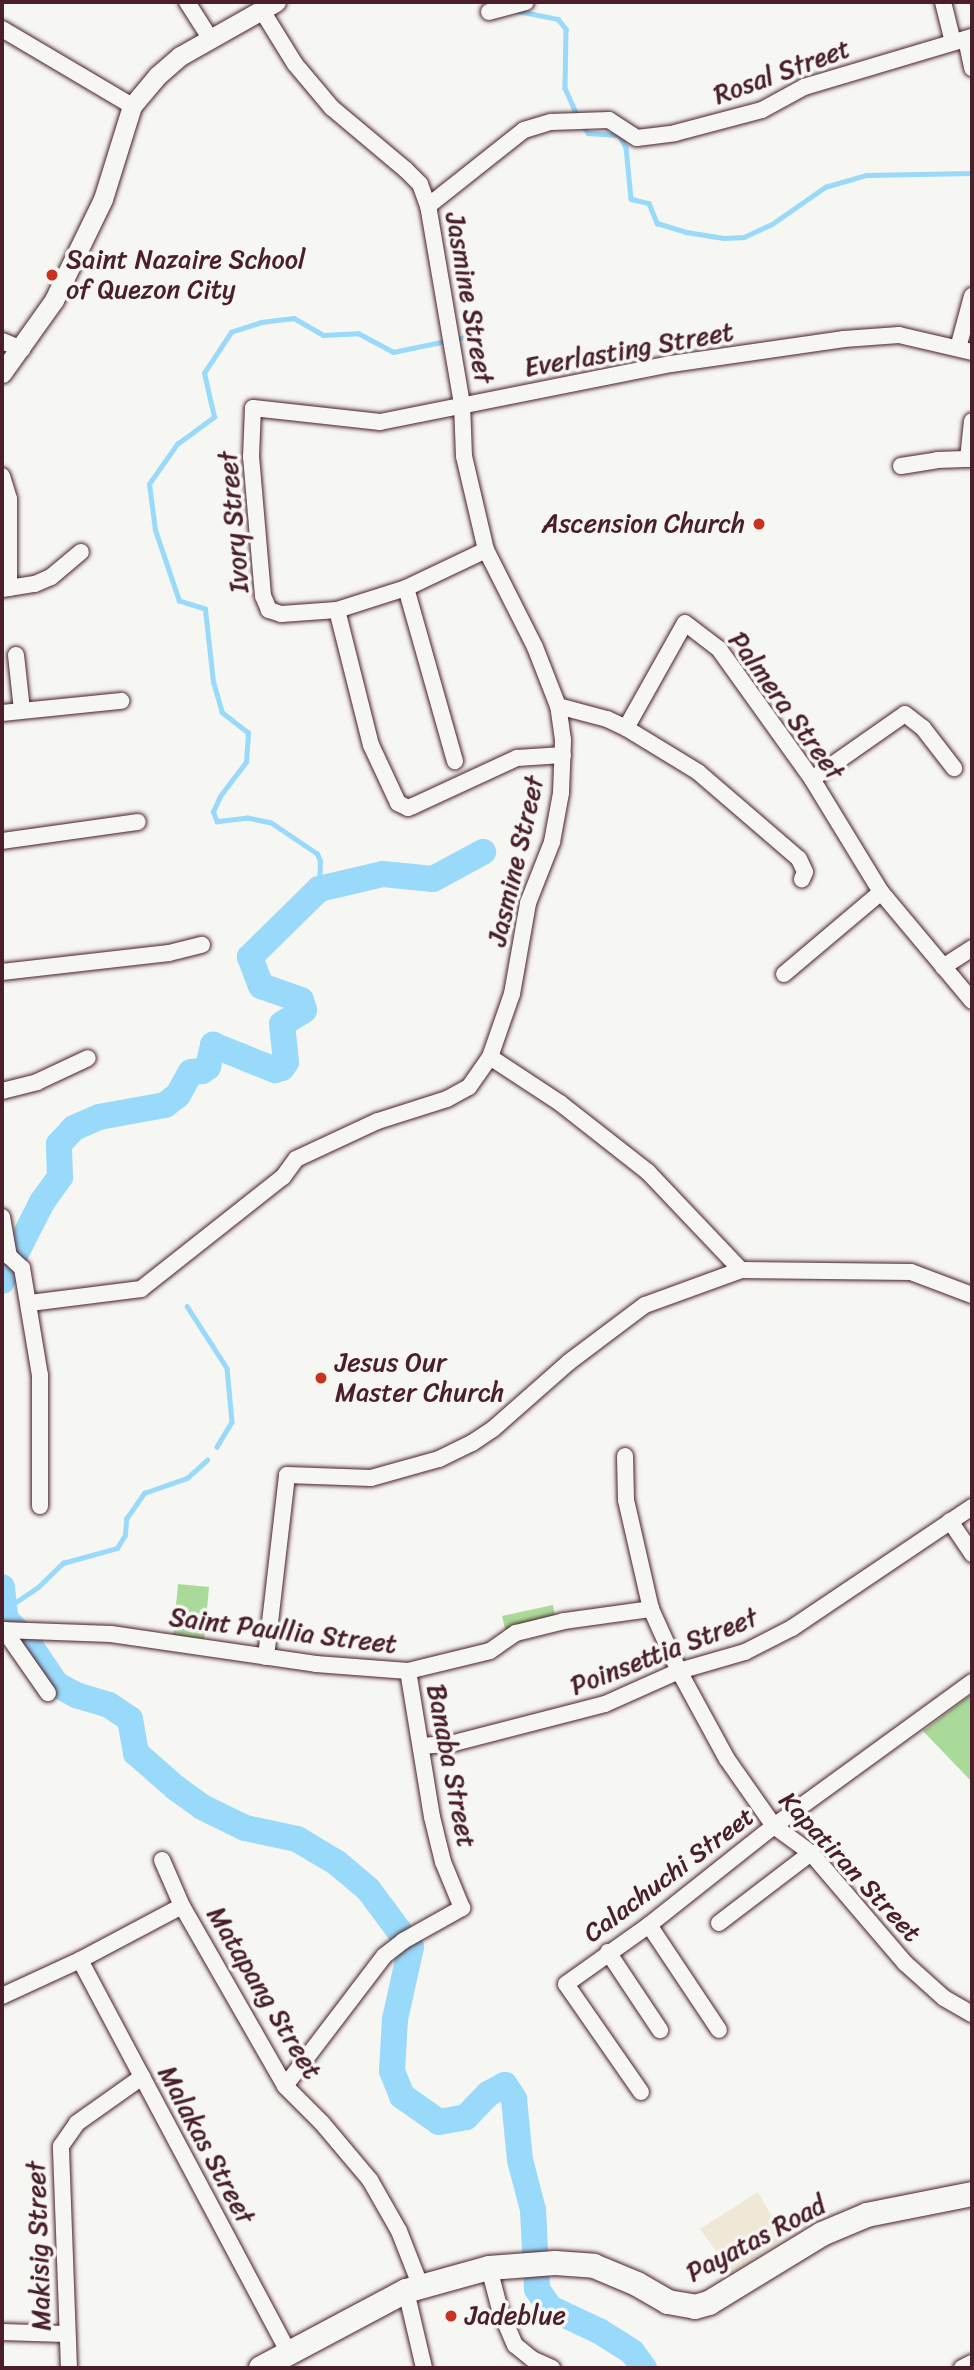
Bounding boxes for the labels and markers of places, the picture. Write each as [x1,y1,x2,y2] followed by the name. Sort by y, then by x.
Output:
[66,244,306,306] place label: Saint Nazaire School of Quezon City
[44,267,60,283] marker: Saint Nazaire School of Quezon City
[542,508,745,540] place label: Ascension Church
[751,516,767,532] marker: Ascension Church
[335,1347,504,1408] place label: Jesus Our Master Church
[313,1370,329,1386] marker: Jesus Our Master Church
[465,2300,566,2332] place label: Jadeblue
[443,2308,459,2324] marker: Jadeblue

